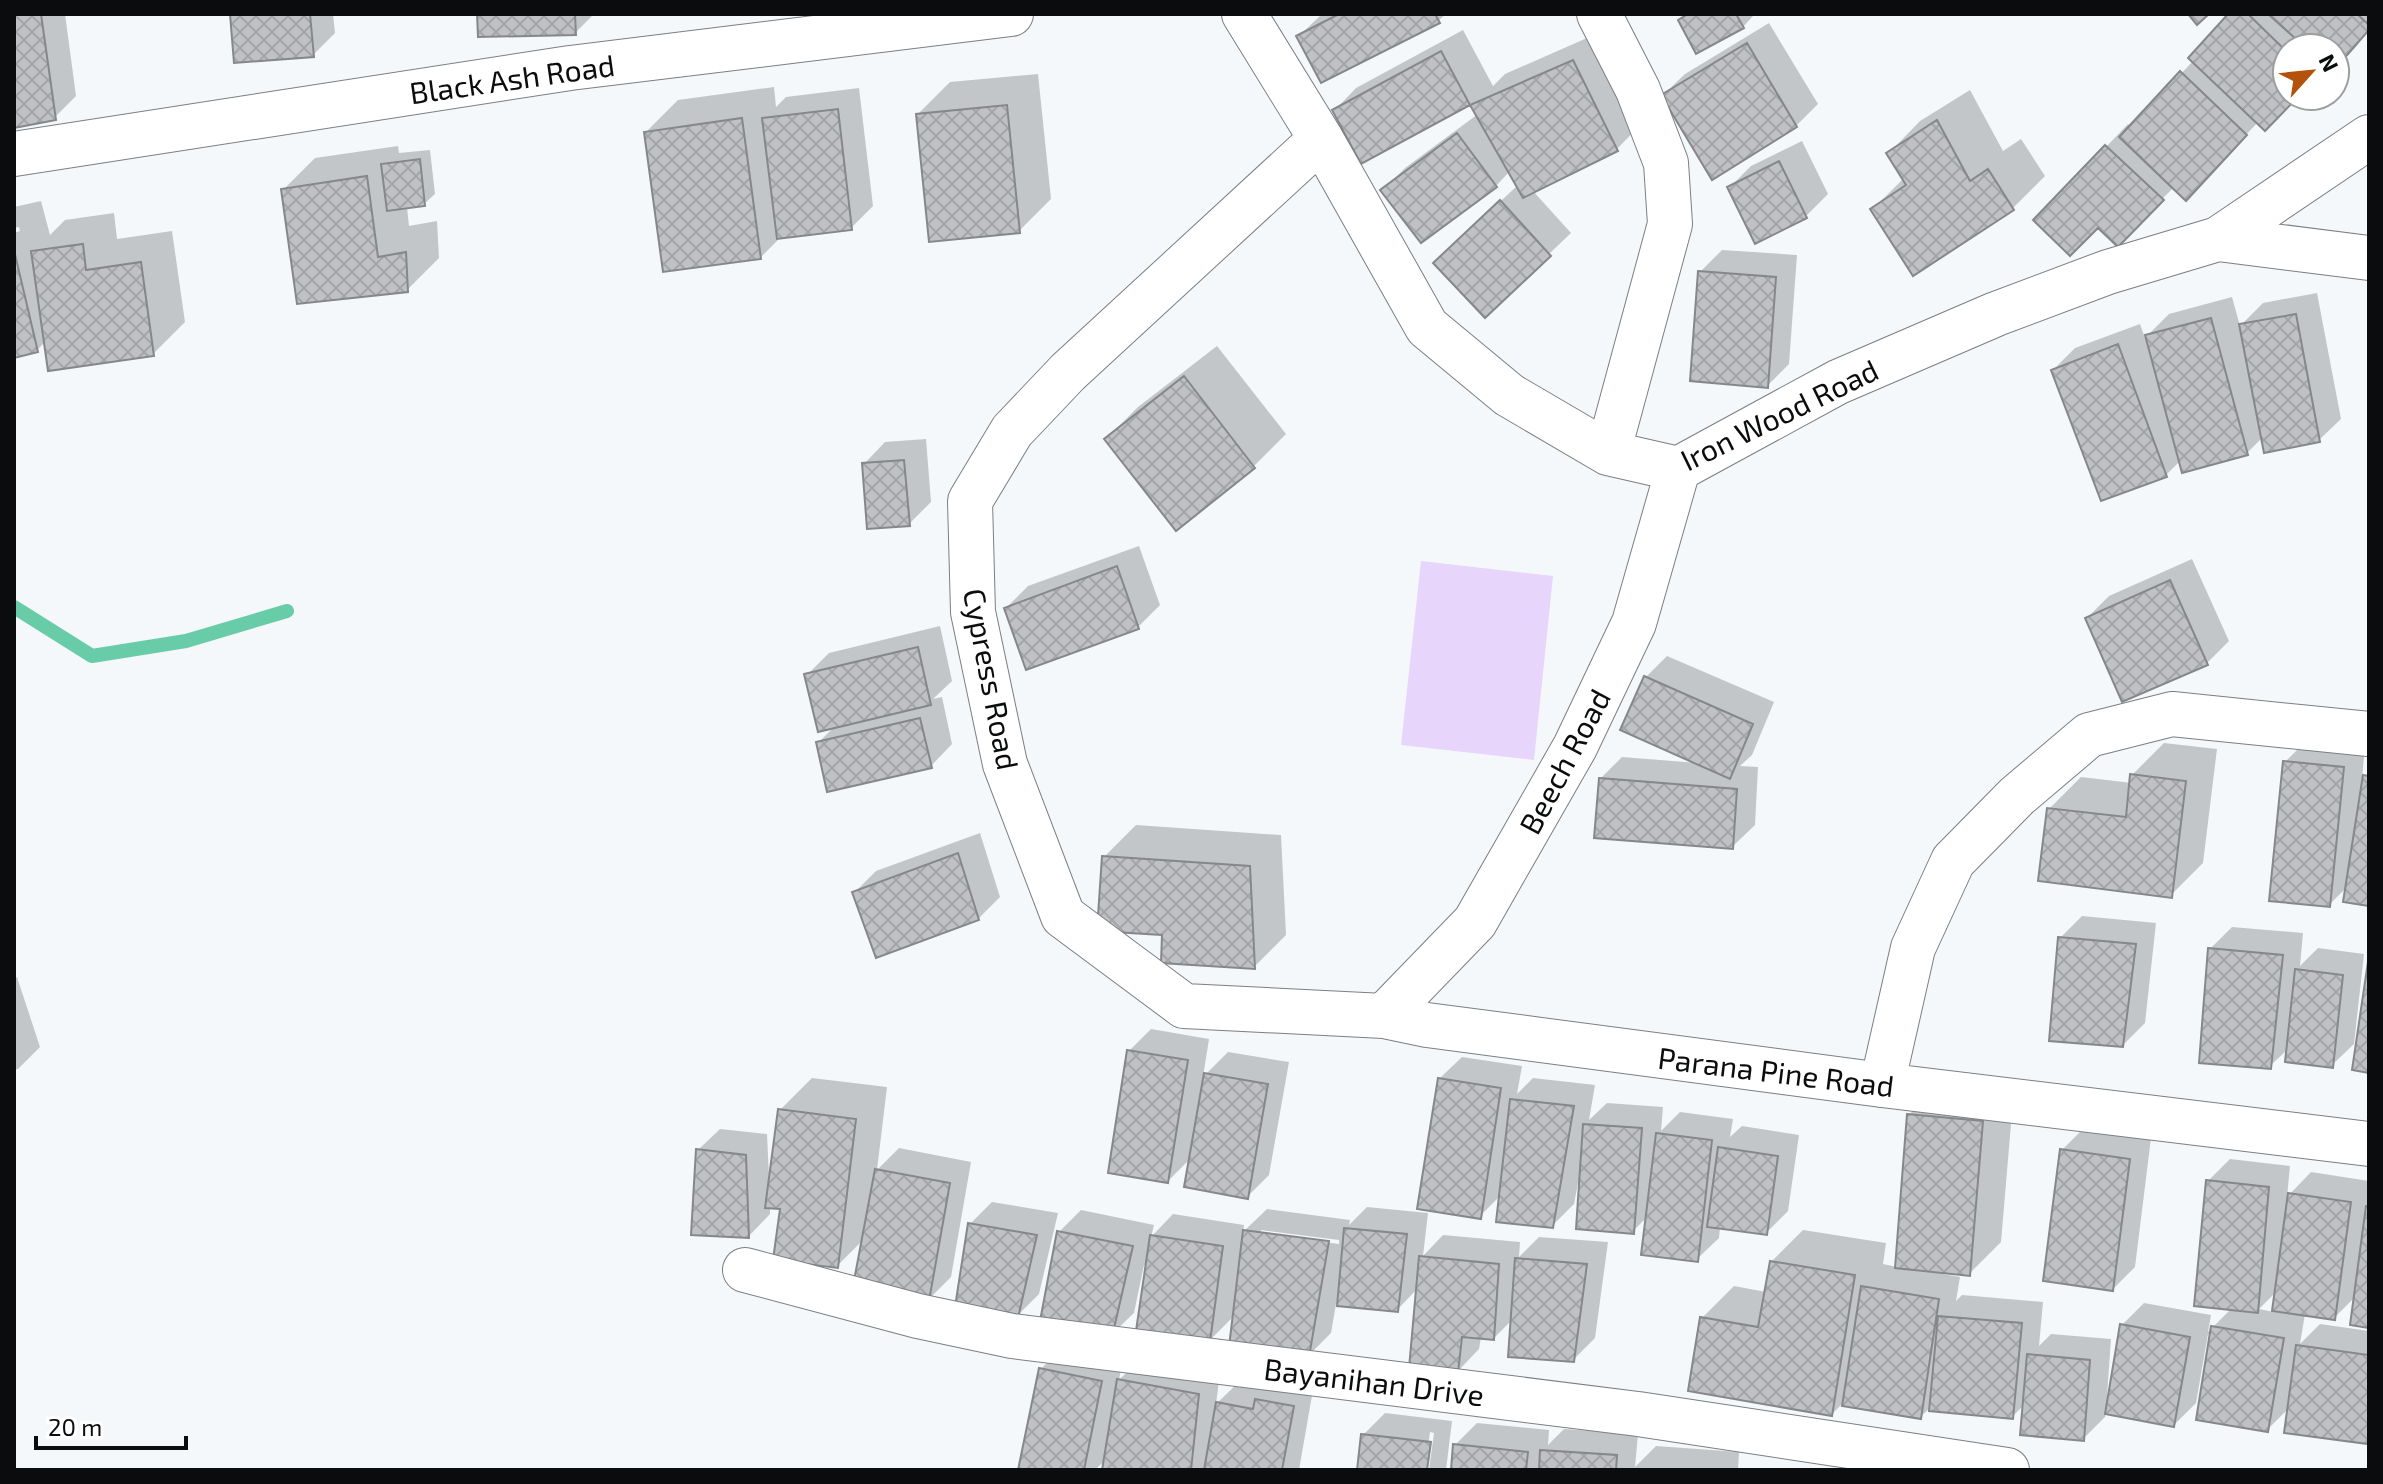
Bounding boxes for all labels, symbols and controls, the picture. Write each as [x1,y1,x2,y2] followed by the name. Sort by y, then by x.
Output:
[2271,32,2351,112] north arrow
[407,46,617,110] street label: Black Ash Road
[2315,49,2345,75] text: N
[1674,351,1884,477] street label: Iron Wood Road
[957,585,1027,773] street label: Cypress Road
[1511,682,1617,840] street label: Beech Road
[1656,1039,1896,1103] street label: Parana Pine Road
[1262,1350,1486,1412] street label: Bayanihan Drive
[36,1400,186,1450] scale bar
[48,1412,102,1441] text: 20 m

